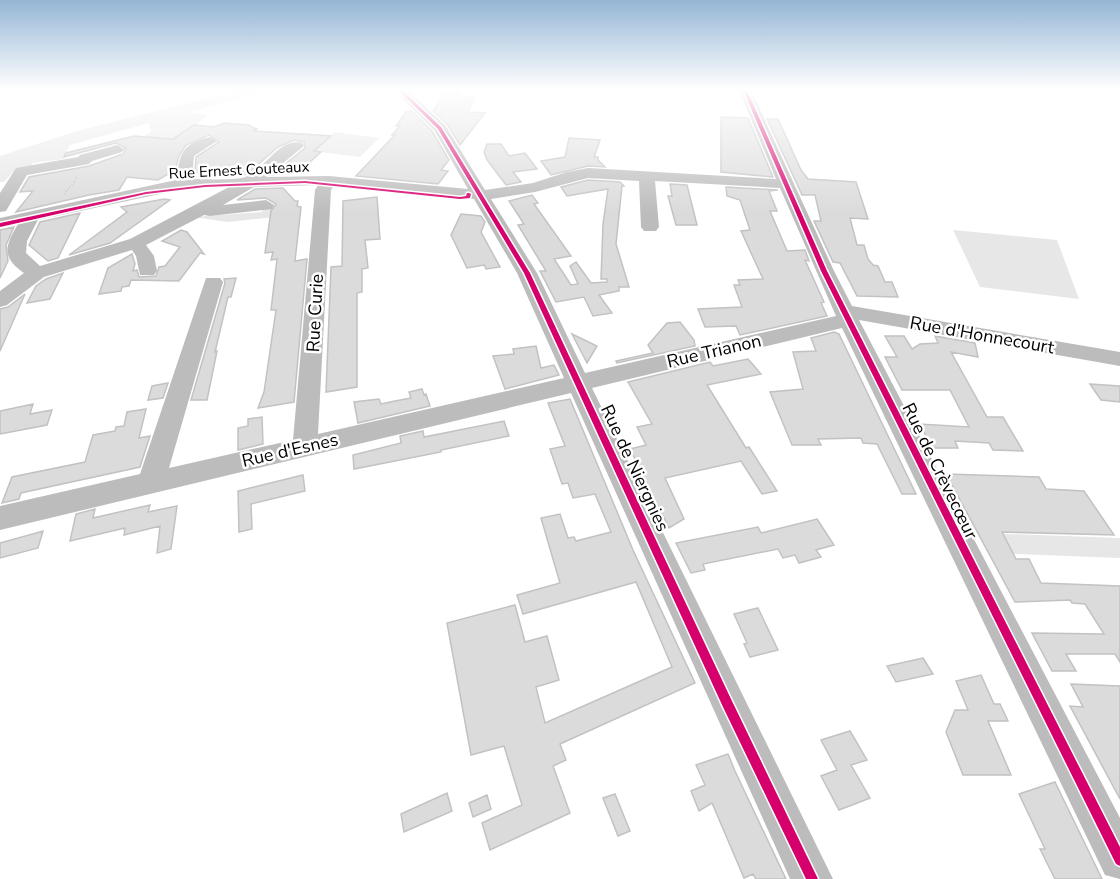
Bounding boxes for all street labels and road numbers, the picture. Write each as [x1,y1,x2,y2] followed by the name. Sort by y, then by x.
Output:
[168,156,310,184] street label: Rue Ernest Couteaux
[301,273,329,353] street label: Rue Curie
[908,311,1057,360] street label: Rue d'Honnecourt
[664,328,764,374] street label: Rue Trianon
[897,399,984,544] street label: Rue de Crèvecœur
[595,401,675,535] street label: Rue de Niergnies
[239,427,341,473] street label: Rue d'Esnes

